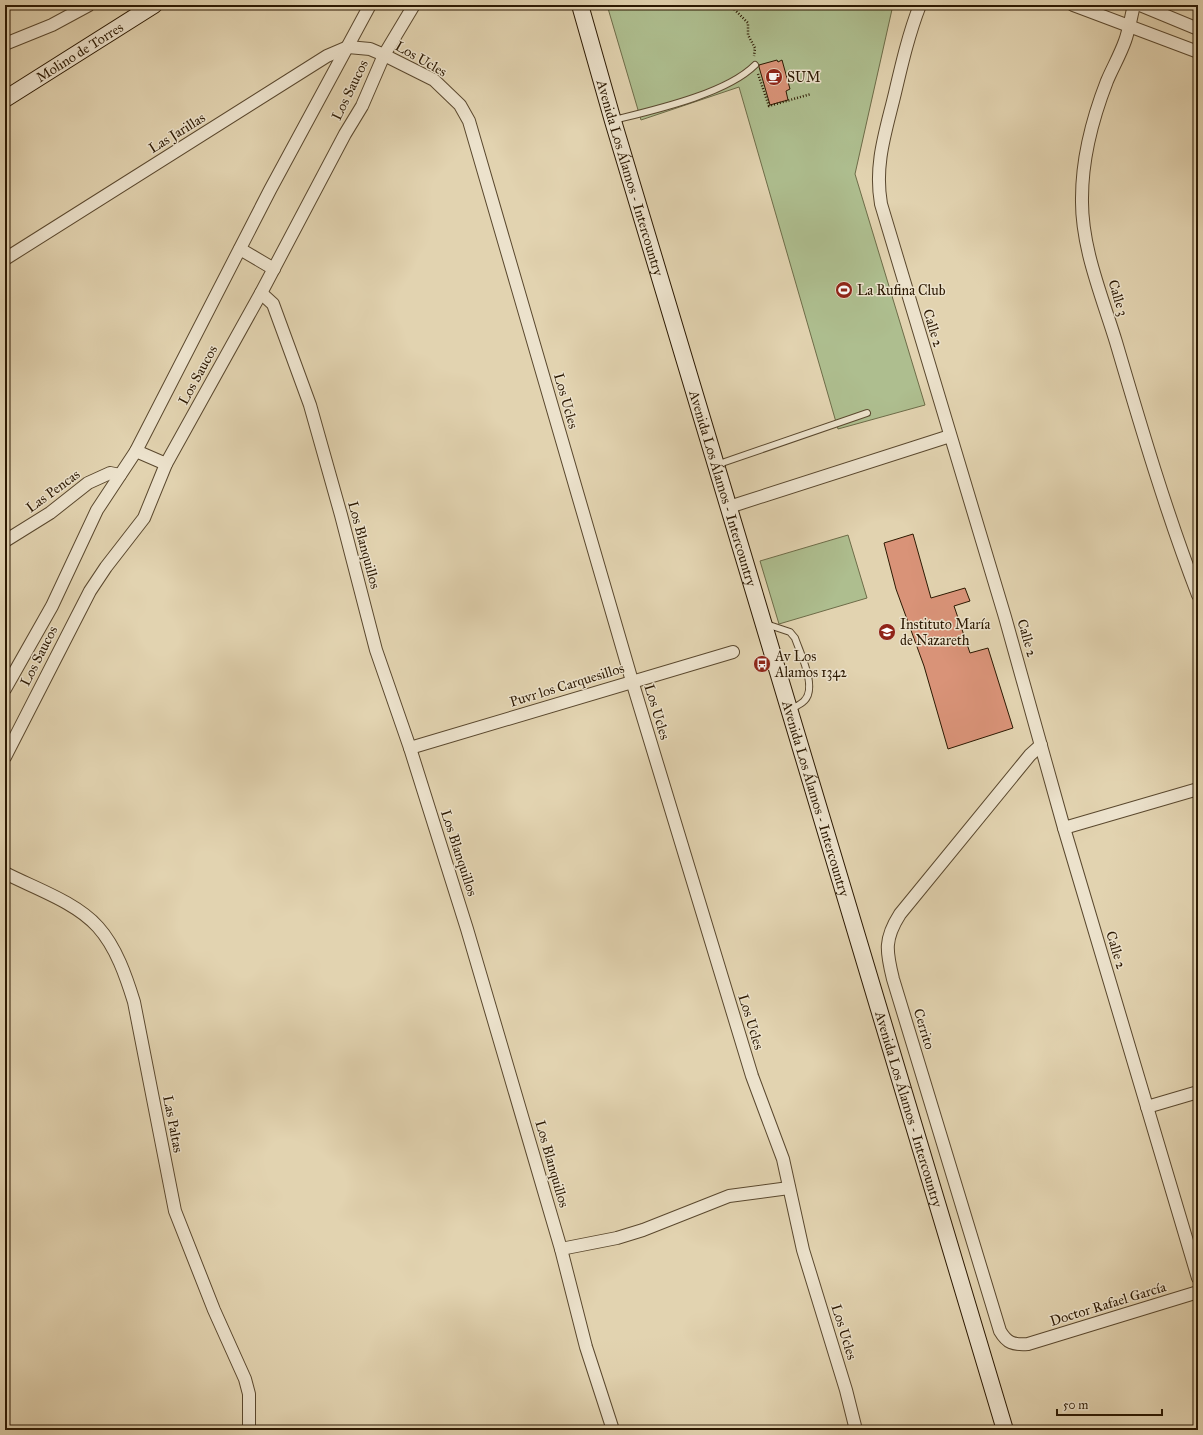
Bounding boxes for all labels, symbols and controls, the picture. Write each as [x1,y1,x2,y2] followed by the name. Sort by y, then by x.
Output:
[33,18,126,86] street label: Molino de Torres
[392,37,450,81] street label: Los Ucles
[328,57,372,123] street label: Los Saucos
[764,67,784,87] cafe icon: SUM
[787,69,821,86] place label: SUM
[593,77,668,278] street label: Avenida Los Álamos - Intercountry
[146,109,209,158] street label: Las Jarillas
[1104,278,1132,318] street label: Calle 3
[834,280,854,300] sports icon: La Rufina Club
[857,282,946,299] place label: La Rufina Club
[919,307,947,349] street label: Calle 2
[175,342,221,408] street label: Los Saucos
[550,371,582,431] street label: Los Ucles
[685,387,760,589] street label: Avenida Los Álamos - Intercountry
[23,466,83,516] street label: Las Pencas
[343,499,384,591] street label: Los Blanquillos
[900,616,990,649] place label: Instituto María de Nazareth
[1013,617,1041,659] street label: Calle 2
[877,622,897,642] school or university icon: Instituto María de Nazareth
[17,623,61,689] street label: Los Saucos
[774,648,847,681] place label: Av Los Alamos 1342
[752,654,772,674] bus stop icon: Av Los Alamos 1342
[508,659,627,711] street label: Puvr los Carquesillos
[641,682,673,742] street label: Los Ucles
[778,698,853,899] street label: Avenida Los Álamos - Intercountry
[436,808,481,899] street label: Los Blanquillos
[1102,929,1130,971] street label: Calle 2
[735,992,767,1052] street label: Los Ucles
[910,1007,938,1051] street label: Cerrito
[871,1008,946,1209] street label: Avenida Los Álamos - Intercountry
[159,1094,187,1154] street label: Las Paltas
[530,1118,573,1210] street label: Los Blanquillos
[1048,1278,1168,1330] street label: Doctor Rafael García
[828,1302,860,1362] street label: Los Ucles
[1057,1391,1162,1417] scale bar
[1063,1398,1088,1412] text: 50 m

